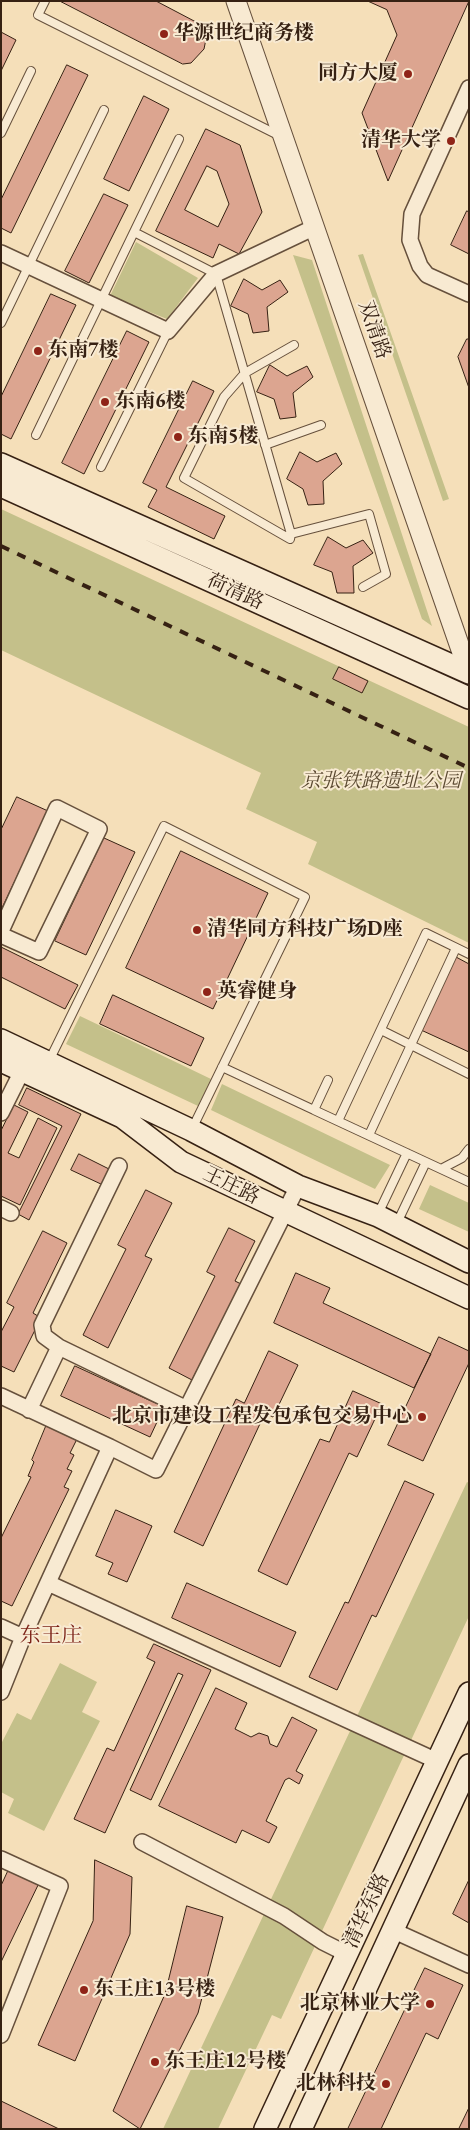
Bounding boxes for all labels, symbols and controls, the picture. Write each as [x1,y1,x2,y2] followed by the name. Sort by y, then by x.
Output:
[174,22,314,46] place label: 华源世纪商务楼
[158,28,170,40] marker: 华源世纪商务楼
[318,62,398,86] place label: 同方大厦
[402,68,414,80] marker: 同方大厦
[361,129,441,153] place label: 清华大学
[445,135,457,147] marker: 清华大学
[353,298,395,362] street label: 双清路
[48,339,119,363] place label: 东南7楼
[32,345,44,357] marker: 东南7楼
[115,390,186,414] place label: 东南6楼
[99,396,111,408] marker: 东南6楼
[188,425,259,449] place label: 东南5楼
[172,431,184,443] marker: 东南5楼
[203,569,267,615] street label: 荷清路
[301,770,461,794] park label: 京张铁路遗址公园
[207,918,402,942] place label: 清华同方科技广场D座
[191,924,203,936] marker: 清华同方科技广场D座
[217,980,297,1004] place label: 英睿健身
[201,986,213,998] marker: 英睿健身
[199,1162,263,1210] street label: 王庄路
[112,1405,412,1429] place label: 北京市建设工程发包承包交易中心
[416,1411,428,1423] marker: 北京市建设工程发包承包交易中心
[20,1623,82,1649] district label: 东王庄
[339,1870,395,1952] street label: 清华东路
[94,1978,215,2002] place label: 东王庄13号楼
[78,1984,90,1996] marker: 东王庄13号楼
[300,1992,420,2016] place label: 北京林业大学
[424,1998,436,2010] marker: 北京林业大学
[165,2050,286,2074] place label: 东王庄12号楼
[149,2056,161,2068] marker: 东王庄12号楼
[296,2072,376,2096] place label: 北林科技
[380,2078,392,2090] marker: 北林科技

